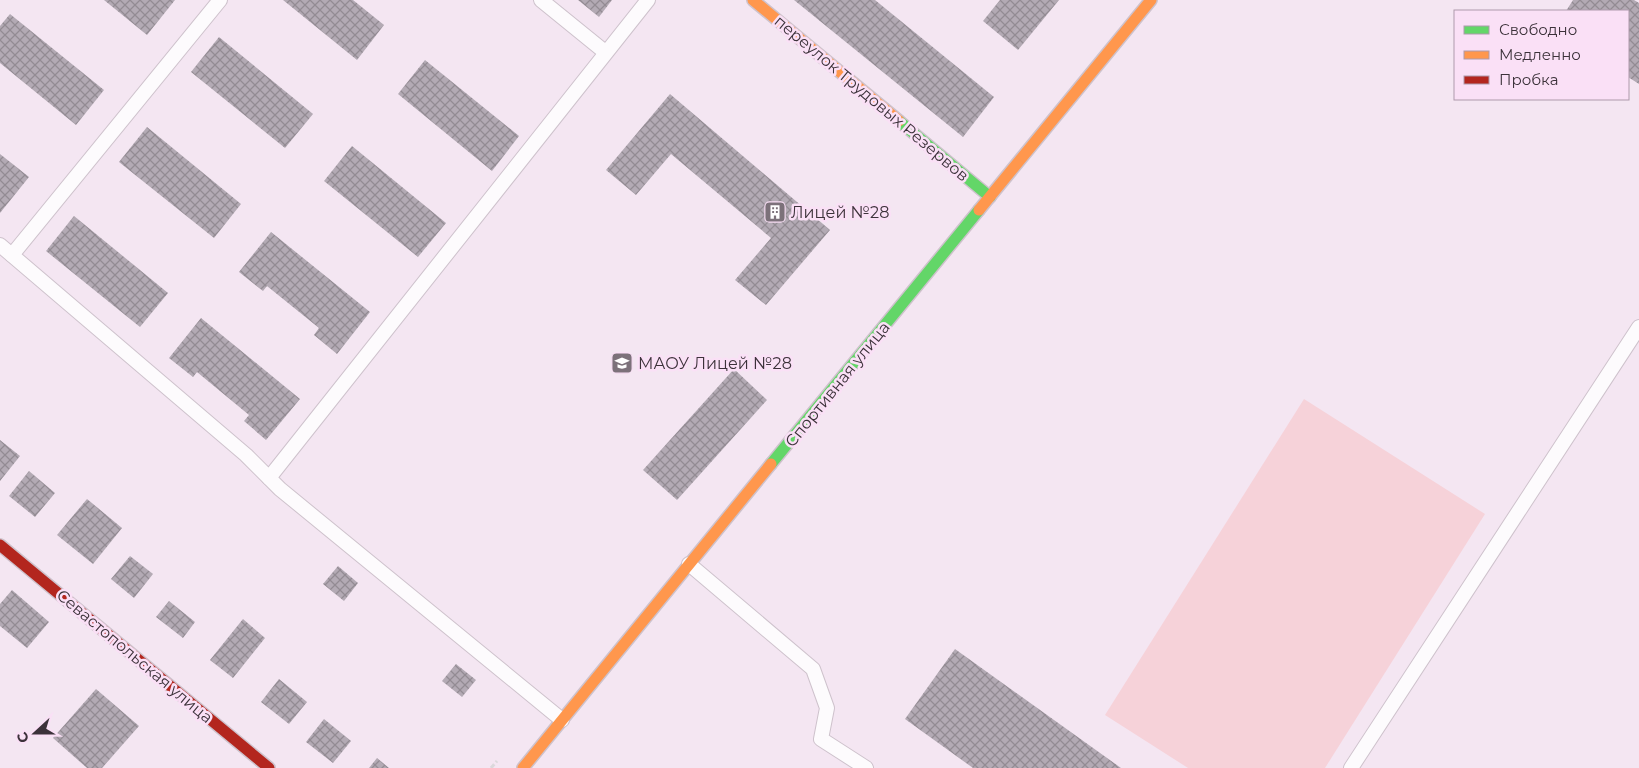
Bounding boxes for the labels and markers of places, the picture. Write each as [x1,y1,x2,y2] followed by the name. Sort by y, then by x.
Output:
[763,200,787,224] building icon: Лицей №28
[791,203,889,222] place label: Лицей №28
[610,351,634,375] school or university icon: МАОУ Лицей №28
[638,354,792,373] place label: МАОУ Лицей №28

